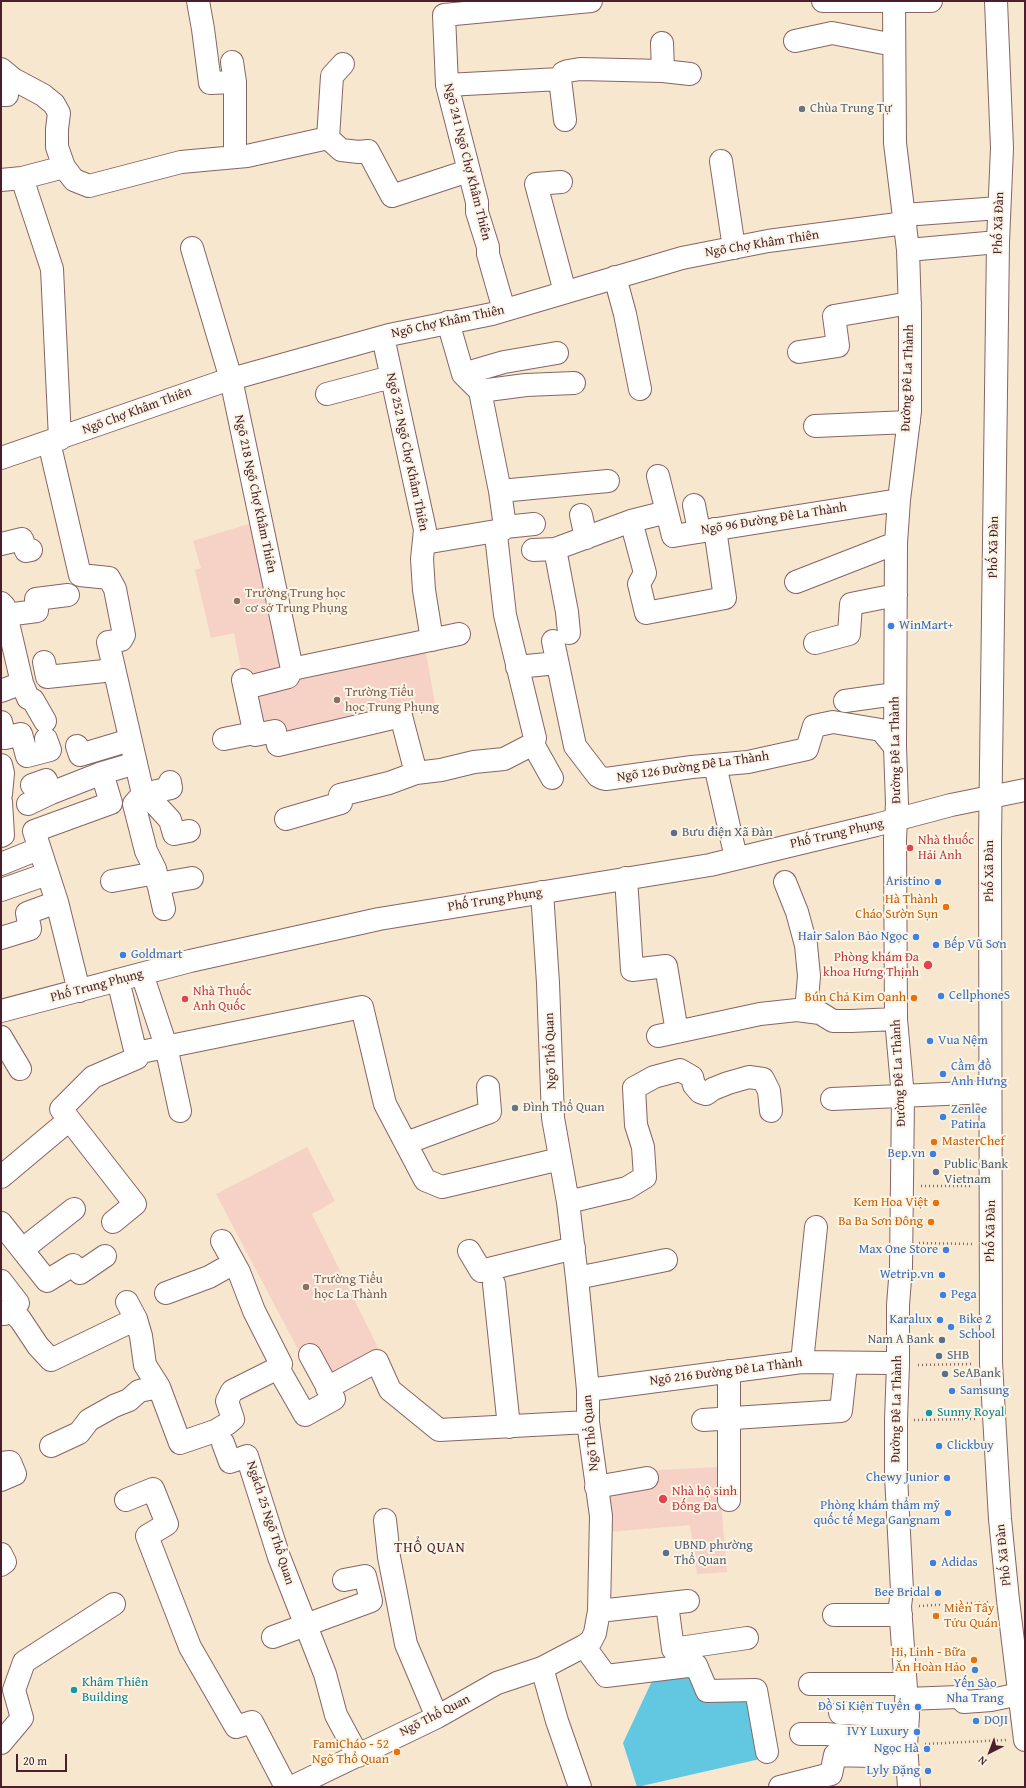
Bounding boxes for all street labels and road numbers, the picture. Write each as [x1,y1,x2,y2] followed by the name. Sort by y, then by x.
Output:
[440,82,494,242] street label: Ngõ 241 Ngõ Chợ Khâm Thiên
[990,192,1008,254] street label: Phố Xã Đàn
[704,227,820,261] street label: Ngõ Chợ Khâm Thiên
[390,302,506,342] street label: Ngõ Chợ Khâm Thiên
[898,324,918,432] street label: Đường Đê La Thành
[383,372,431,532] street label: Ngõ 252 Ngõ Chợ Khâm Thiên
[80,384,194,438] street label: Ngõ Chợ Khâm Thiên
[231,414,279,574] street label: Ngõ 218 Ngõ Chợ Khâm Thiên
[700,500,848,538] street label: Ngõ 96 Đường Đê La Thành
[986,516,1002,578] street label: Phố Xã Đàn
[887,696,905,804] street label: Đường Đê La Thành
[616,749,770,785] street label: Ngõ 126 Đường Đê La Thành
[789,816,885,852] street label: Phố Trung Phụng
[982,840,998,902] street label: Phố Xã Đàn
[447,885,543,915] street label: Phố Trung Phụng
[49,966,145,1006] street label: Phố Trung Phụng
[542,1012,560,1090] street label: Ngõ Thổ Quan
[888,1019,910,1127] street label: Đường Đê La Thành
[983,1200,999,1262] street label: Phố Xã Đàn
[649,1355,803,1389] street label: Ngõ 216 Đường Đê La Thành
[888,1355,906,1463] street label: Đường Đê La Thành
[580,1394,602,1472] street label: Ngõ Thổ Quan
[243,1459,297,1587] street label: Ngách 25 Ngõ Thổ Quan
[993,1523,1015,1587] street label: Phố Xã Đàn
[397,1692,473,1740] street label: Ngõ Thổ Quan

